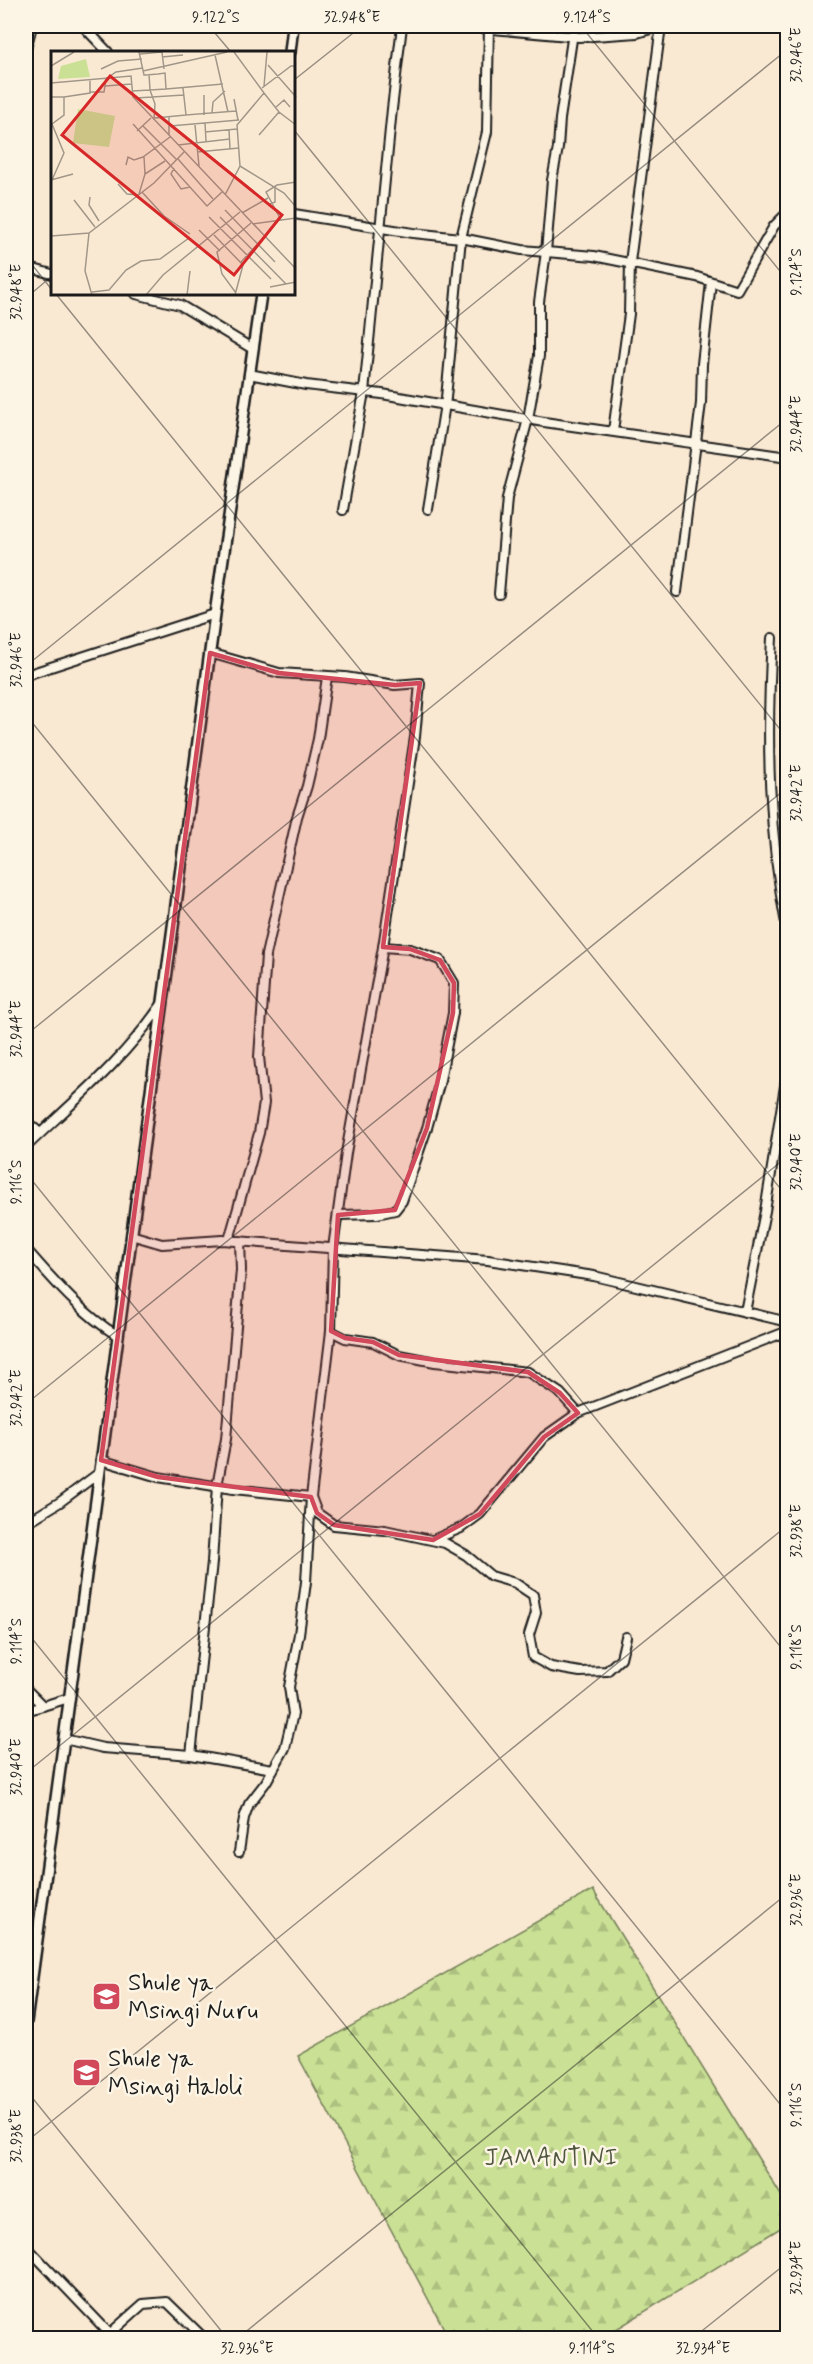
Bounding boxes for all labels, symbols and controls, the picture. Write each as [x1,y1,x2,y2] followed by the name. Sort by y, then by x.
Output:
[192,8,240,28] text: 9.122°S
[324,8,381,28] text: 32.948°E
[563,8,611,28] text: 9.124°S
[787,27,807,83] text: 32.946°E
[51,51,296,296] inset map
[787,248,807,296] text: 9.124°S
[7,263,27,320] text: 32.948°E
[787,395,807,453] text: 32.944°E
[7,632,27,688] text: 32.946°E
[787,764,807,822] text: 32.942°E
[7,1000,27,1058] text: 32.944°E
[787,1133,807,1191] text: 32.940°E
[7,1160,27,1204] text: 9.116°S
[7,1369,27,1427] text: 32.942°E
[787,1504,807,1558] text: 32.938°E
[7,1618,27,1664] text: 9.114°S
[787,1624,807,1670] text: 9.118°S
[7,1738,27,1796] text: 32.940°E
[787,1873,807,1926] text: 32.936°E
[128,1968,258,2027] place label: Shule ya Msingi Nuru
[91,1980,123,2012] school or university icon: Shule ya Msingi Nuru
[108,2044,243,2103] place label: Shule ya Msingi Haloli
[71,2056,103,2088] school or university icon: Shule ya Msingi Haloli
[787,2083,807,2127] text: 9.116°S
[7,2109,27,2163] text: 32.938°E
[485,2143,617,2174] park label: JAMANTINI
[787,2240,807,2295] text: 32.934°E
[221,2339,274,2359] text: 32.936°E
[569,2339,615,2359] text: 9.114°S
[676,2339,731,2359] text: 32.934°E

